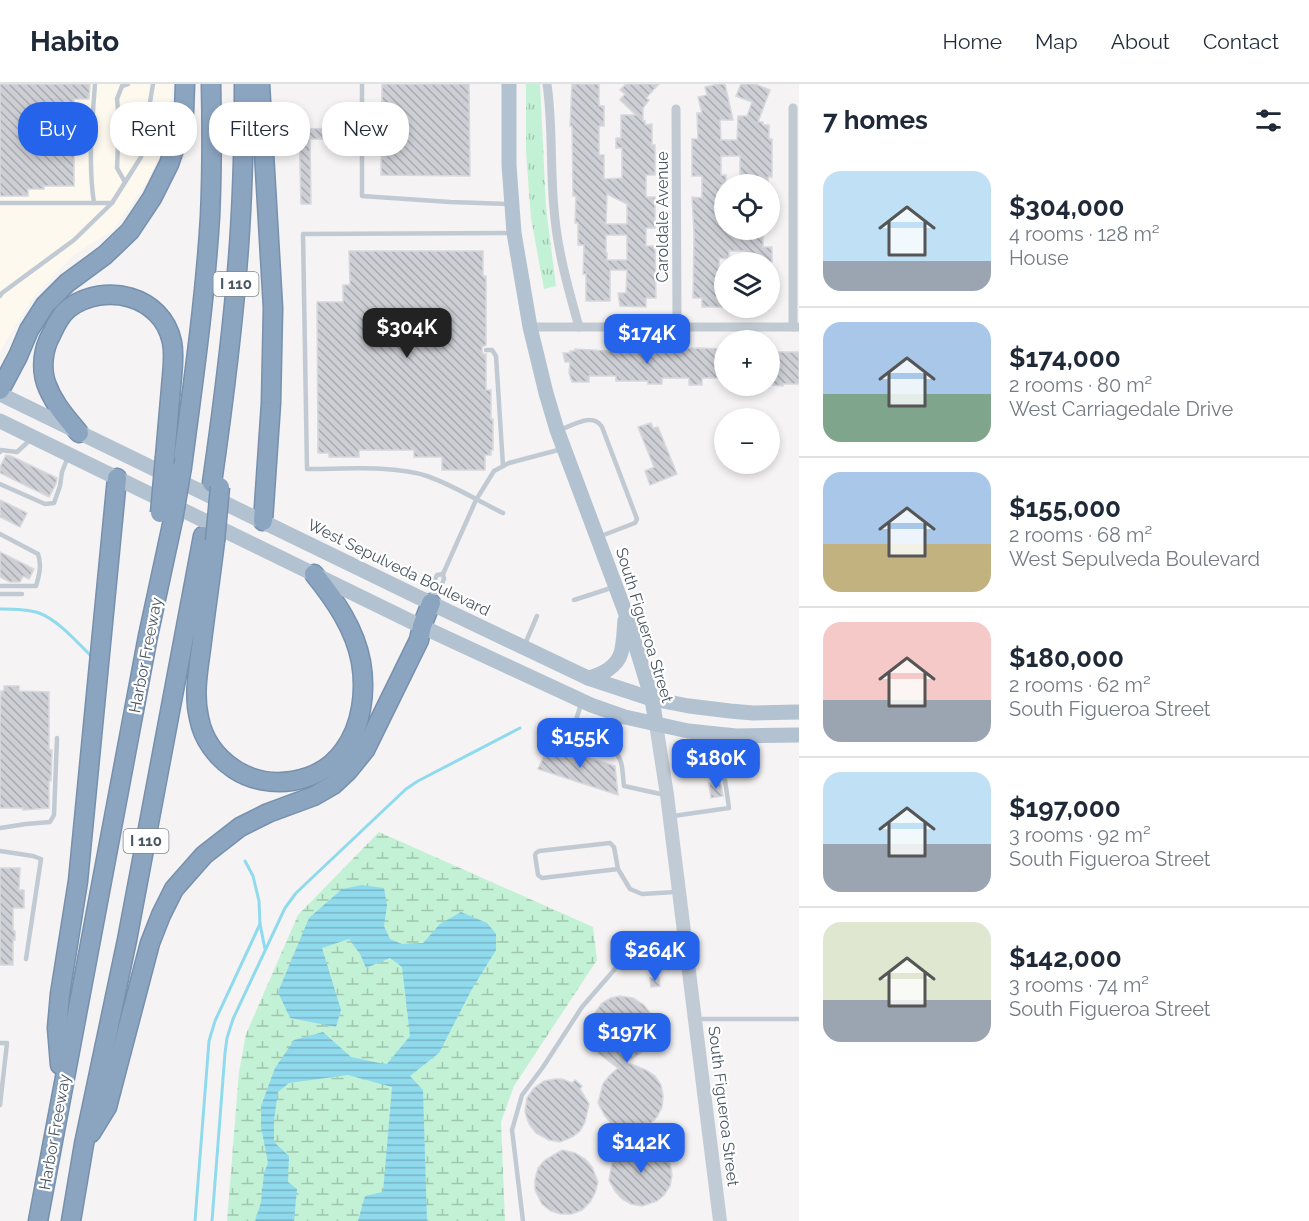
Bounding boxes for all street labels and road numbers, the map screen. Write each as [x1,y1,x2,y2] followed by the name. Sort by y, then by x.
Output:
[653,151,672,283] street label: Caroldale Avenue
[214,272,258,296] road number: I 110
[304,515,493,620] street label: West Sepulveda Boulevard
[612,545,677,706] street label: South Figueroa Street
[125,595,166,715] street label: Harbor Freeway
[124,829,168,853] road number: I 110
[704,1025,743,1188] street label: South Figueroa Street
[35,1072,74,1192] street label: Harbor Freeway

